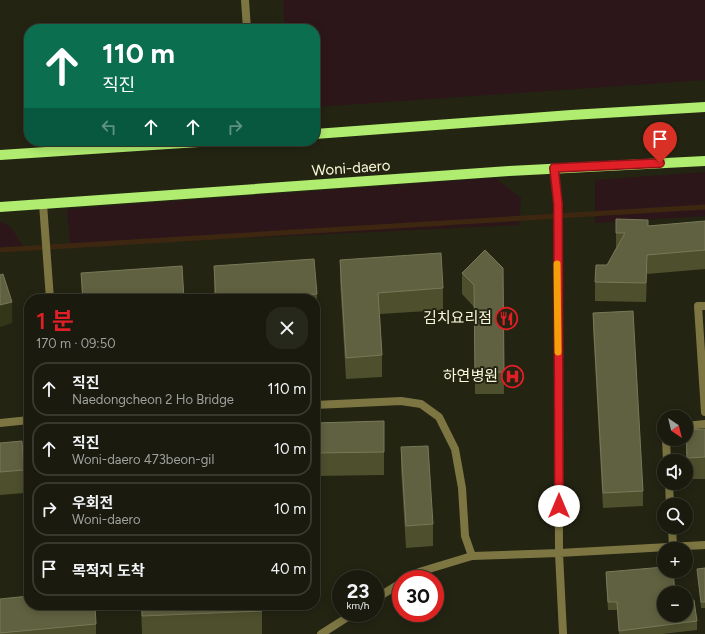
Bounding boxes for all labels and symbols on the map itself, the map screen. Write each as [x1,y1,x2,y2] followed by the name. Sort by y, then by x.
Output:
[643,122,677,163] pin
[311,156,391,180] street label: Woni-daero
[494,305,520,331] restaurant icon: 김치요리점
[423,309,492,327] place label: 김치요리점
[500,363,526,389] hospital icon: 하연병원
[443,367,498,385] place label: 하연병원
[657,410,693,446] north arrow
[538,485,580,527] position arrow
[392,570,444,622] speed limit sign: 30

